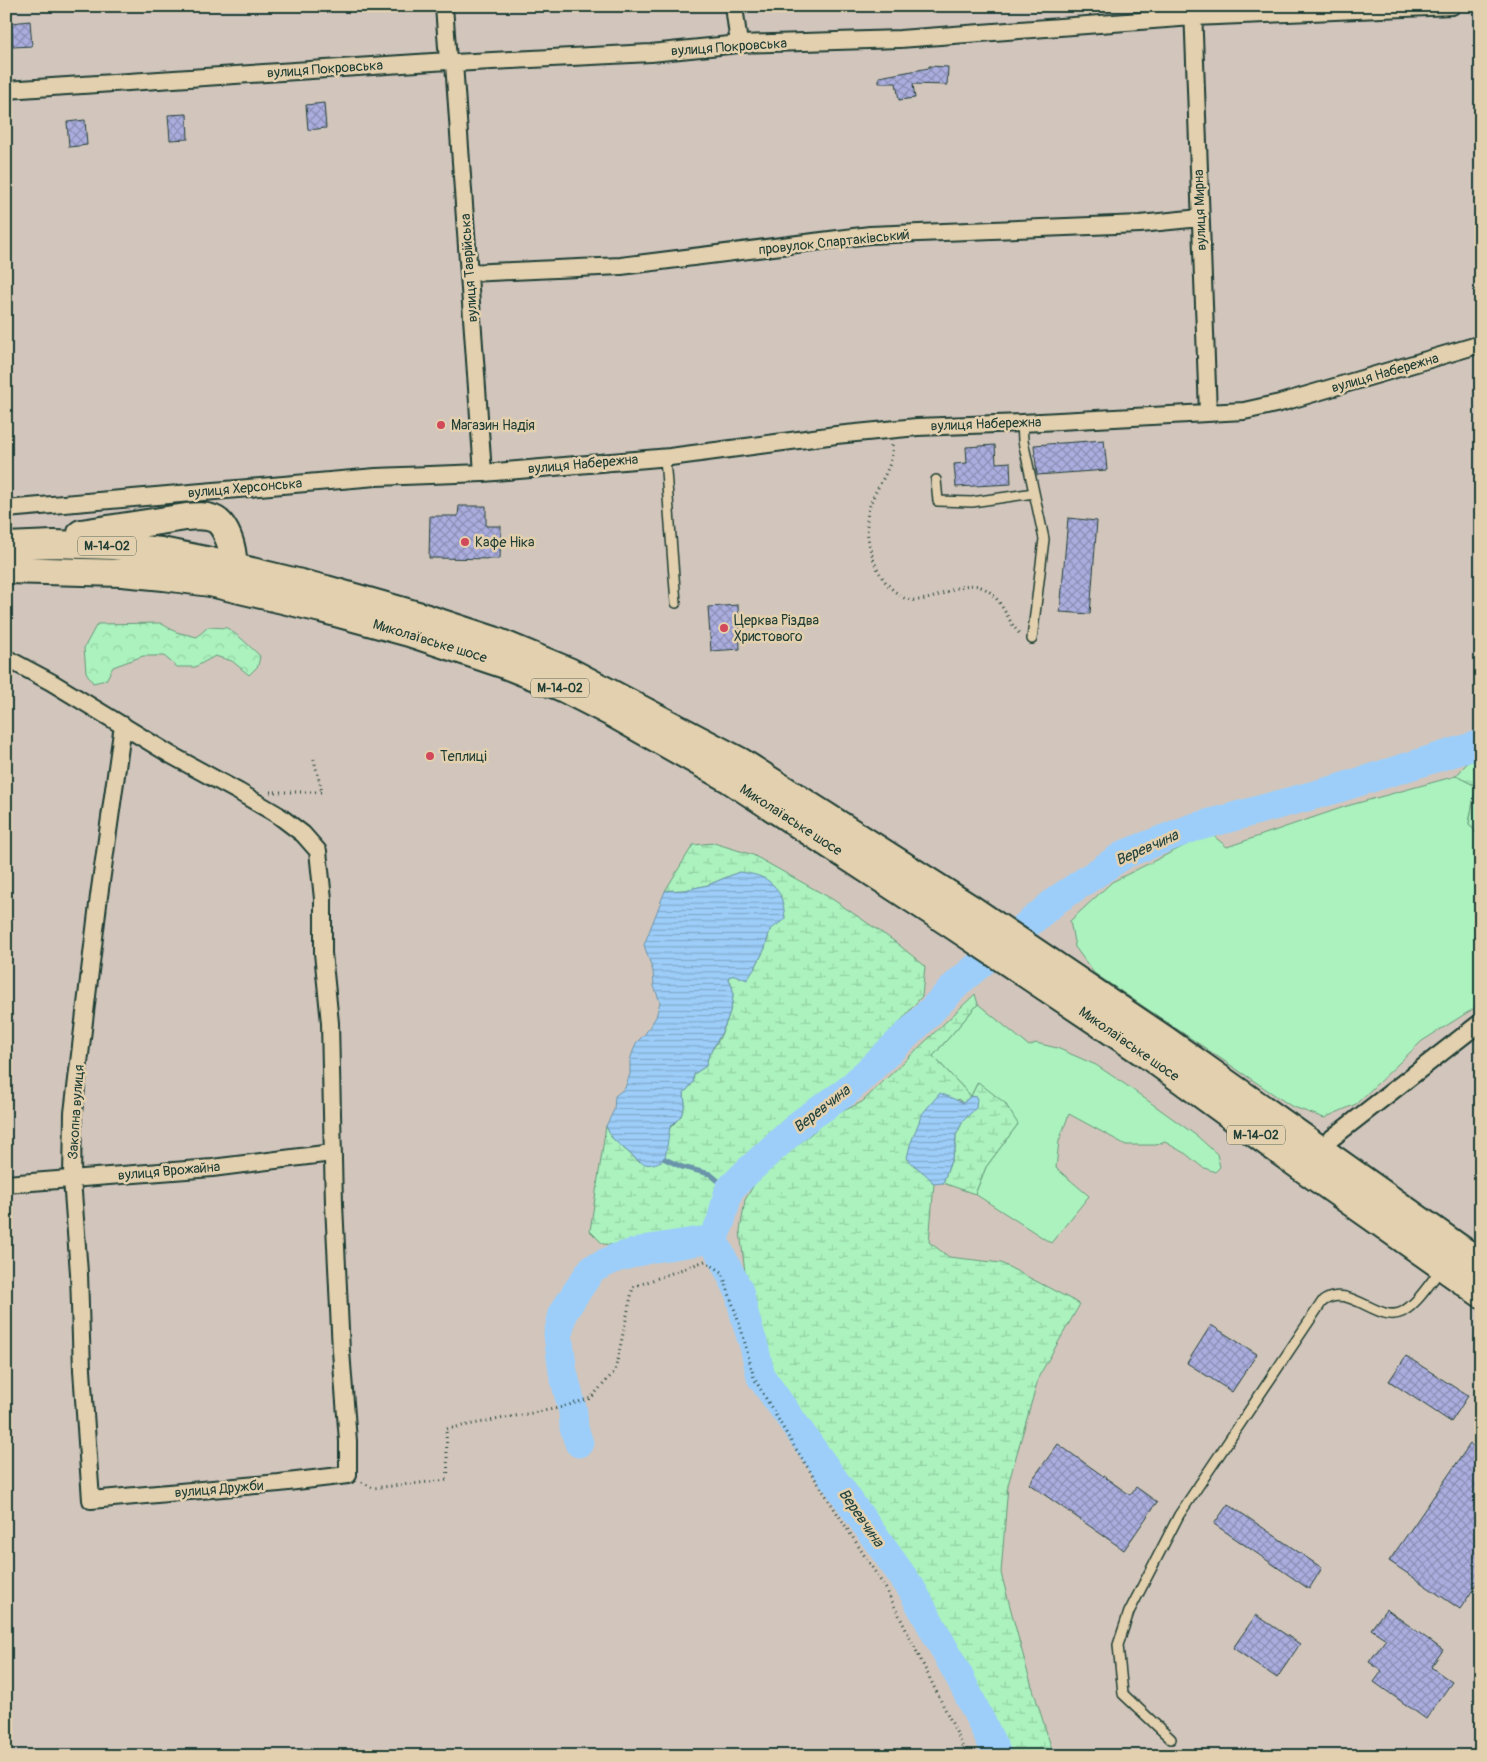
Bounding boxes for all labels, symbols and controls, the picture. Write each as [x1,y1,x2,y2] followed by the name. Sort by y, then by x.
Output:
[670,34,788,60] street label: вулиця Покровська
[266,56,384,82] street label: вулиця Покровська
[1190,169,1210,251] street label: вулиця Мирна
[457,213,481,323] street label: вулиця Таврійська
[758,226,910,258] street label: провулок Спартаківський
[1329,350,1441,396] street label: вулиця Набережна
[930,414,1042,434] street label: вулиця Набережна
[451,417,535,434] place label: Магазин Надія
[435,419,447,431] marker: Магазин Надія
[527,451,639,477] street label: вулиця Набережна
[187,475,303,501] street label: вулиця Херсонська
[475,534,534,551] place label: Кафе Ніка
[78,536,136,556] road number: М-14-02
[459,536,471,548] marker: Кафе Ніка
[734,612,819,645] place label: Церква Різдва Христового
[371,616,489,667] street label: Миколаївське шосе
[718,622,730,634] marker: Церква Різдва Христового
[531,678,589,698] road number: М-14-02
[440,748,487,765] place label: Теплиці
[424,750,436,762] marker: Теплиці
[737,781,845,860] street label: Миколаївське шосе
[1113,825,1182,870] water label: Веревчина
[1075,1003,1183,1085] street label: Миколаївське шосе
[64,1064,88,1160] street label: Закопна вулиця
[790,1080,855,1137] water label: Веревчина
[1227,1126,1285,1144] road number: М-14-02
[117,1158,221,1184] street label: вулиця Врожайна
[174,1477,264,1501] street label: вулиця Дружби
[834,1485,888,1552] water label: Веревчина

